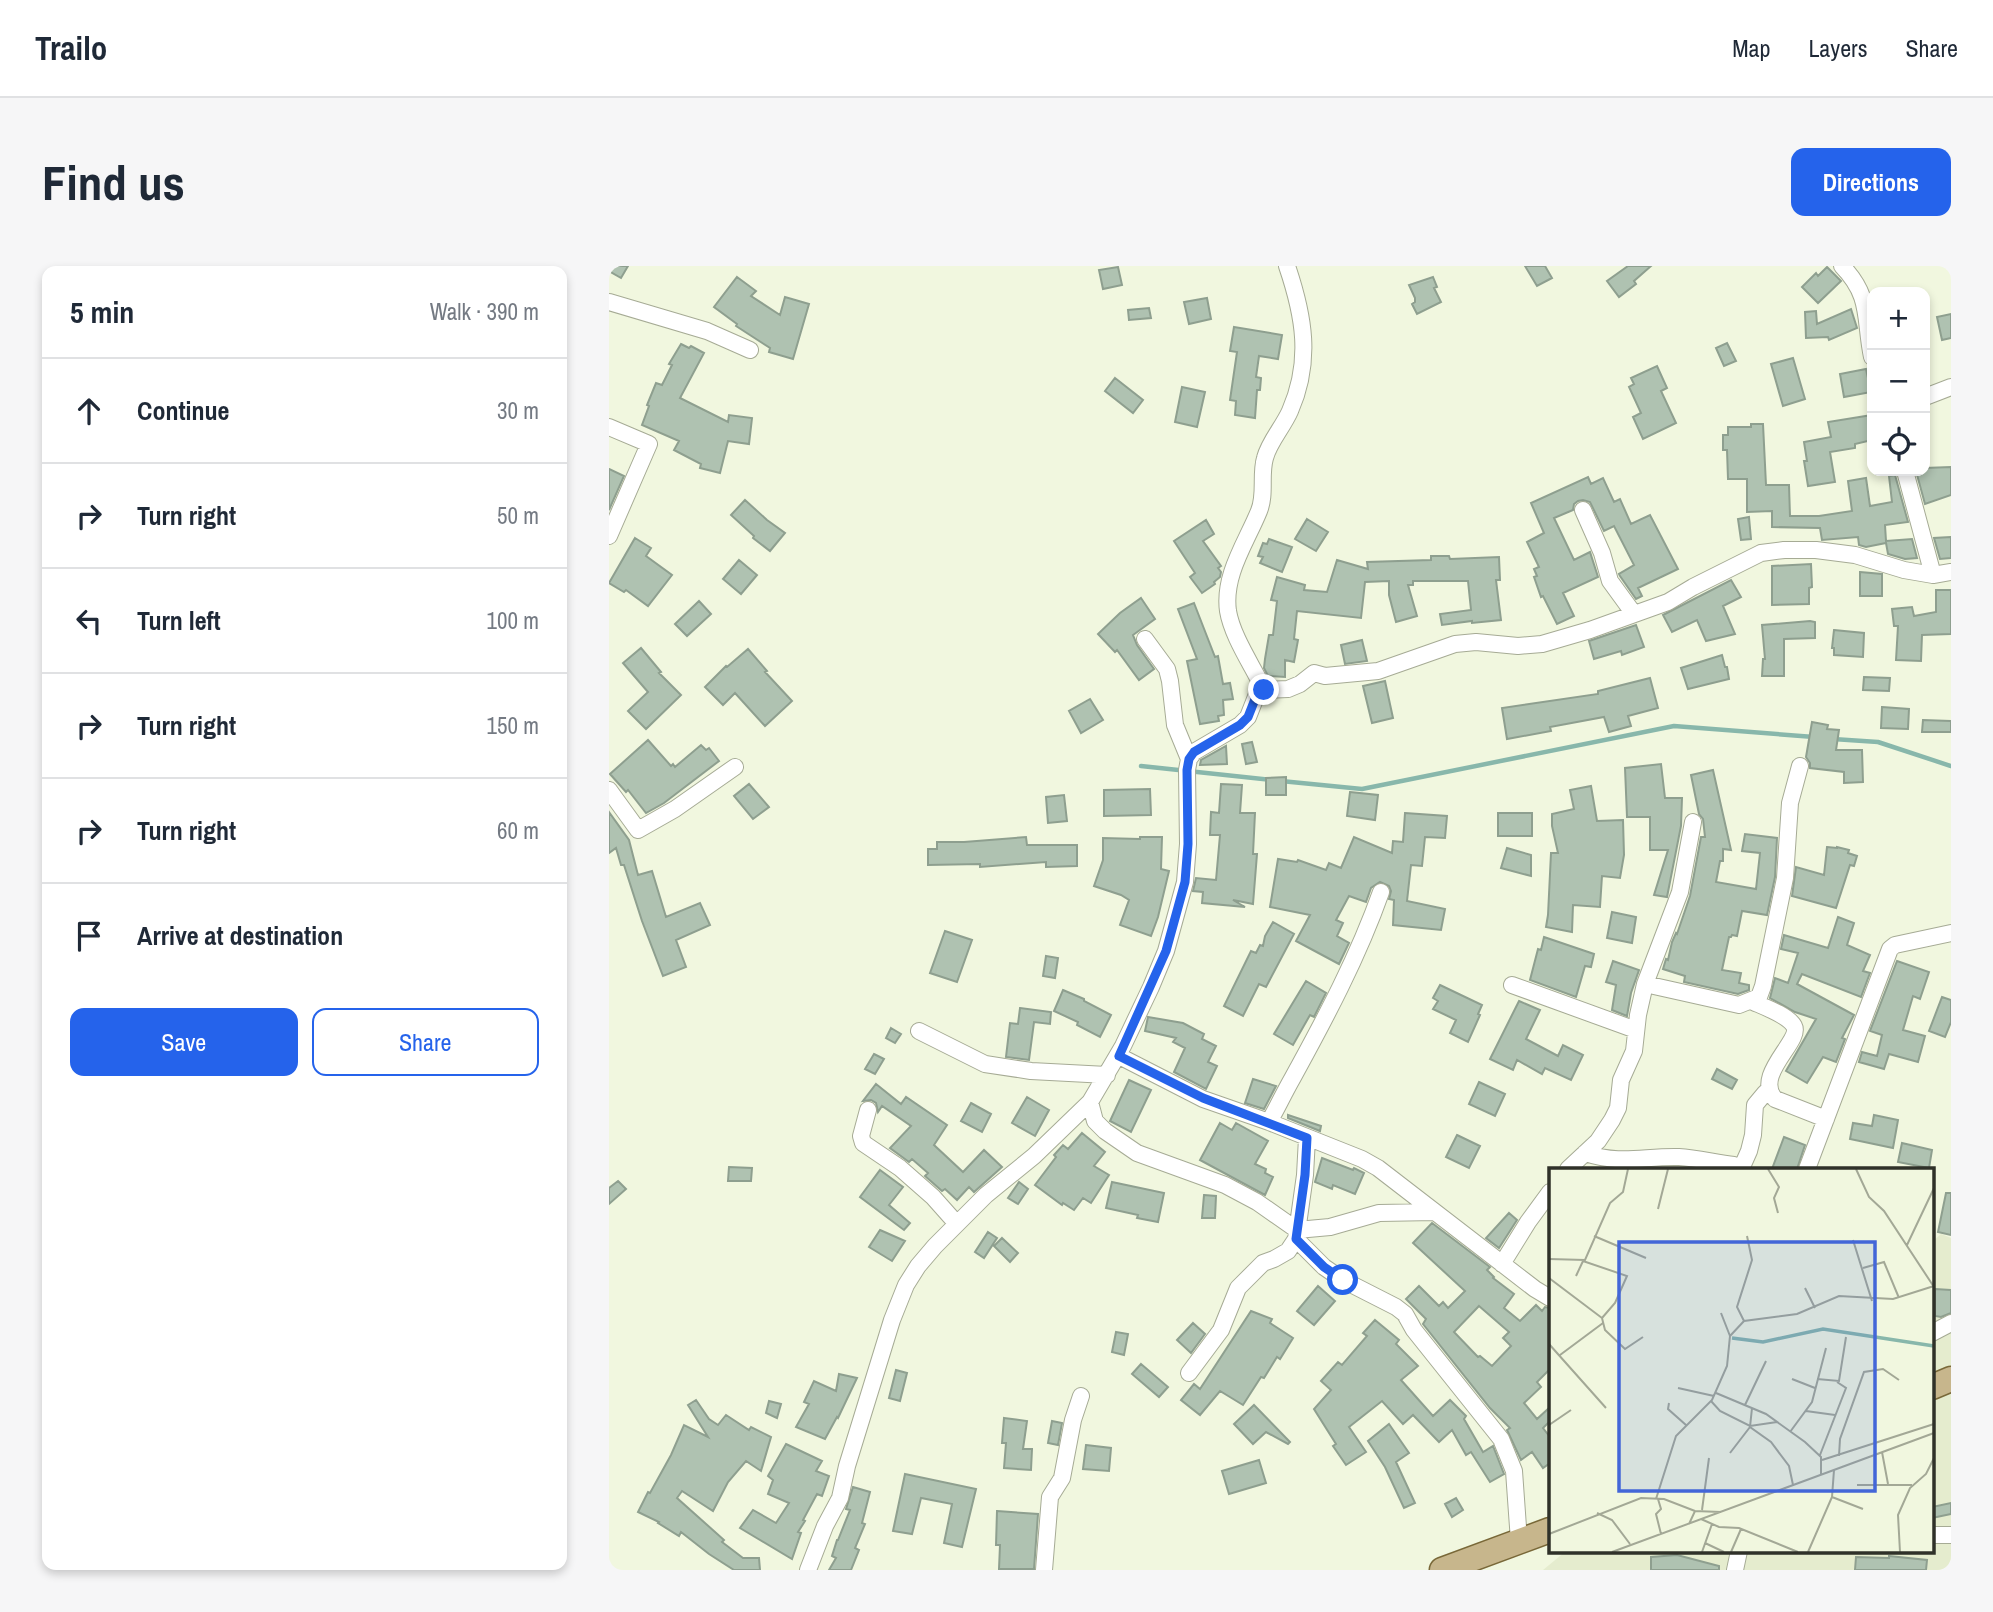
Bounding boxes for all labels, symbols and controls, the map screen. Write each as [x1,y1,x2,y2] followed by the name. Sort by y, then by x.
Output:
[35,26,107,70] text: Trailo
[1732,32,1770,64] text: Map
[1808,32,1867,64] text: Layers
[1905,32,1958,64] text: Share
[1791,148,1951,216] button: Directions
[42,149,185,215] text: Find us
[1867,287,1930,476] map controls
[1867,287,1930,350] button: +
[70,292,134,332] text: 5 min
[430,296,539,327] text: Walk · 390 m
[1867,350,1930,413] button: −
[70,392,108,430] icon: ahead
[137,393,229,428] text: Continue
[497,395,539,426] text: 30 m
[1867,413,1930,476] button: locate
[70,497,108,535] icon: right
[137,498,236,533] text: Turn right
[497,500,539,531] text: 50 m
[70,602,108,640] icon: left
[137,603,221,638] text: Turn left
[487,605,539,636] text: 100 m
[1248,674,1279,705] route end
[70,707,108,745] icon: right
[137,708,236,743] text: Turn right
[487,710,539,741] text: 150 m
[70,812,108,850] icon: right
[137,813,236,848] text: Turn right
[497,815,539,846] text: 60 m
[70,917,108,955] icon: arrive
[137,918,343,953] text: Arrive at destination
[70,1008,298,1076] button: Save
[312,1008,539,1076] button: Share
[1549,1168,1933,1552] inset map
[1327,1264,1358,1295] route start

